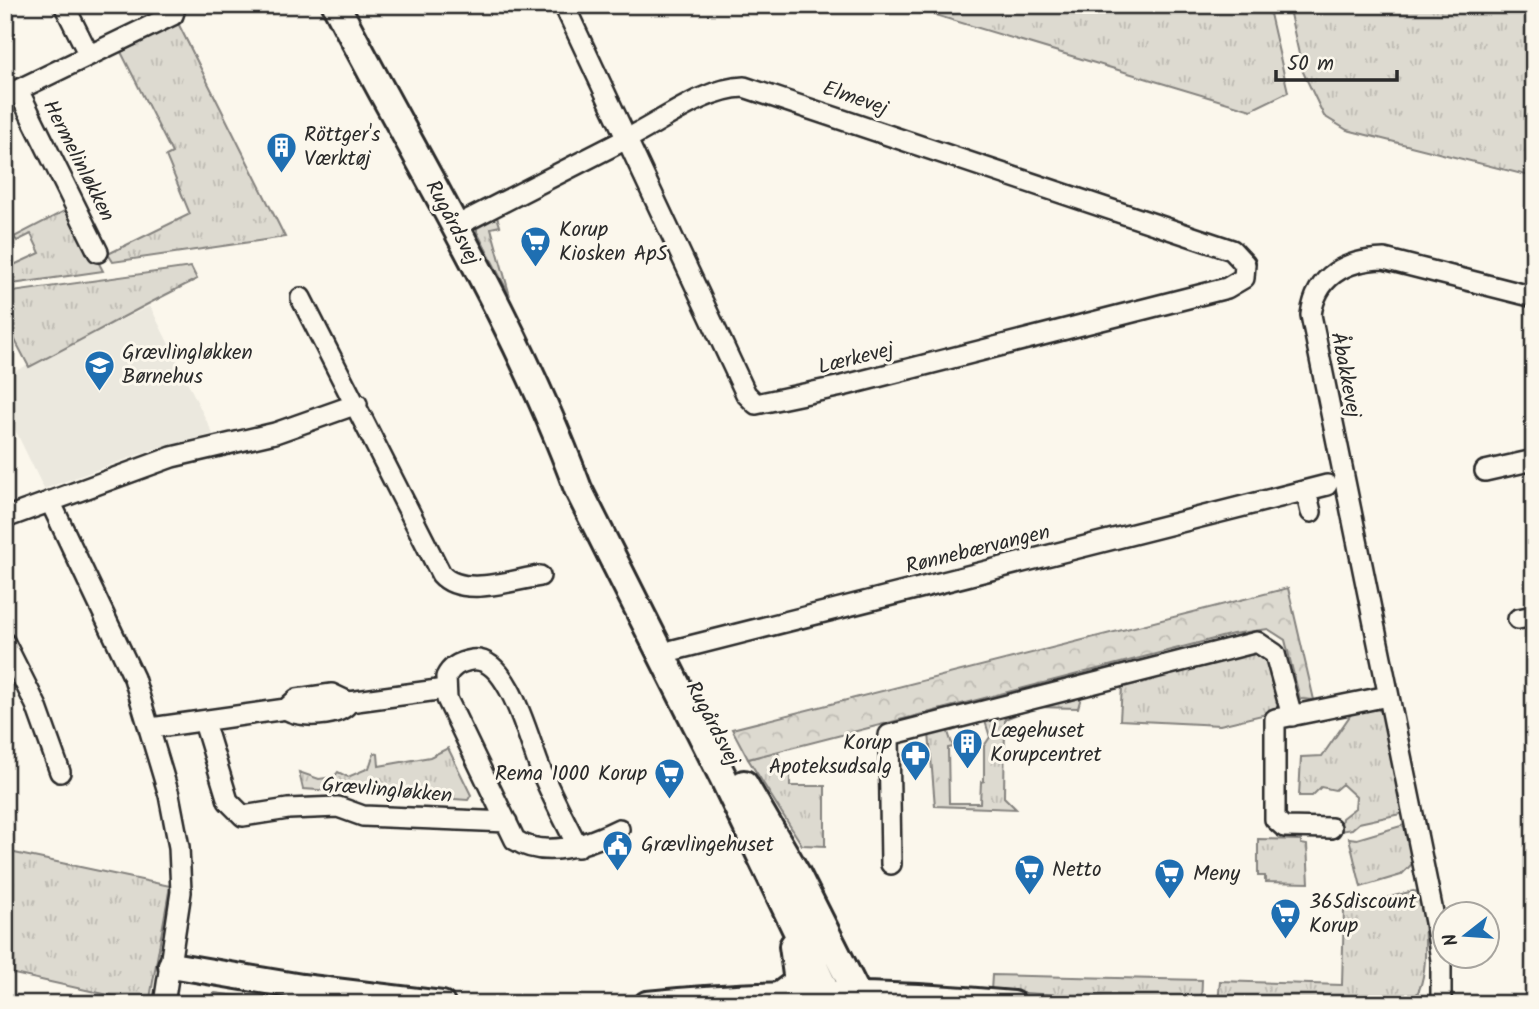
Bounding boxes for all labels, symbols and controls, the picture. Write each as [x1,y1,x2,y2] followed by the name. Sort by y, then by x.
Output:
[1276,38,1397,82] scale bar
[1287,48,1334,81] text: 50 m
[818,72,893,126] street label: Elmevej
[33,94,123,228] street label: Hermelinløkken
[304,119,380,176] place label: Röttger's Værktøj
[264,130,298,174] building icon: Röttger's Værktøj
[416,175,489,272] street label: Rugårdsvej
[559,214,668,271] place label: Korup Kiosken ApS
[519,225,553,269] supermarket icon: Korup Kiosken ApS
[1321,329,1370,421] street label: Åbakkevej
[815,334,898,384] street label: Lærkevej
[122,337,253,394] place label: Grævlingløkken Børnehus
[82,348,116,392] school or university icon: Grævlingløkken Børnehus
[902,516,1054,584] street label: Rønnebærvangen
[676,676,749,773] street label: Rugårdsvej
[990,715,1103,772] place label: Lægehuset Korupcentret
[950,726,984,770] building icon: Lægehuset Korupcentret
[769,727,892,784] place label: Korup Apoteksudsalg
[898,738,932,782] pharmacy icon: Korup Apoteksudsalg
[653,757,687,801] supermarket icon: Rema 1000 Korup
[495,758,647,791] place label: Rema 1000 Korup
[320,769,454,813] street label: Grævlingløkken
[601,828,635,872] public building icon: Grævlingehuset
[641,829,775,862] place label: Grævlingehuset
[1012,853,1046,897] supermarket icon: Netto
[1052,854,1101,887] place label: Netto
[1153,857,1187,901] supermarket icon: Meny
[1193,858,1240,891] place label: Meny
[1309,886,1418,943] place label: 365discount Korup
[1269,897,1303,941] supermarket icon: 365discount Korup
[1430,900,1500,970] north arrow
[1436,929,1468,950] text: N

